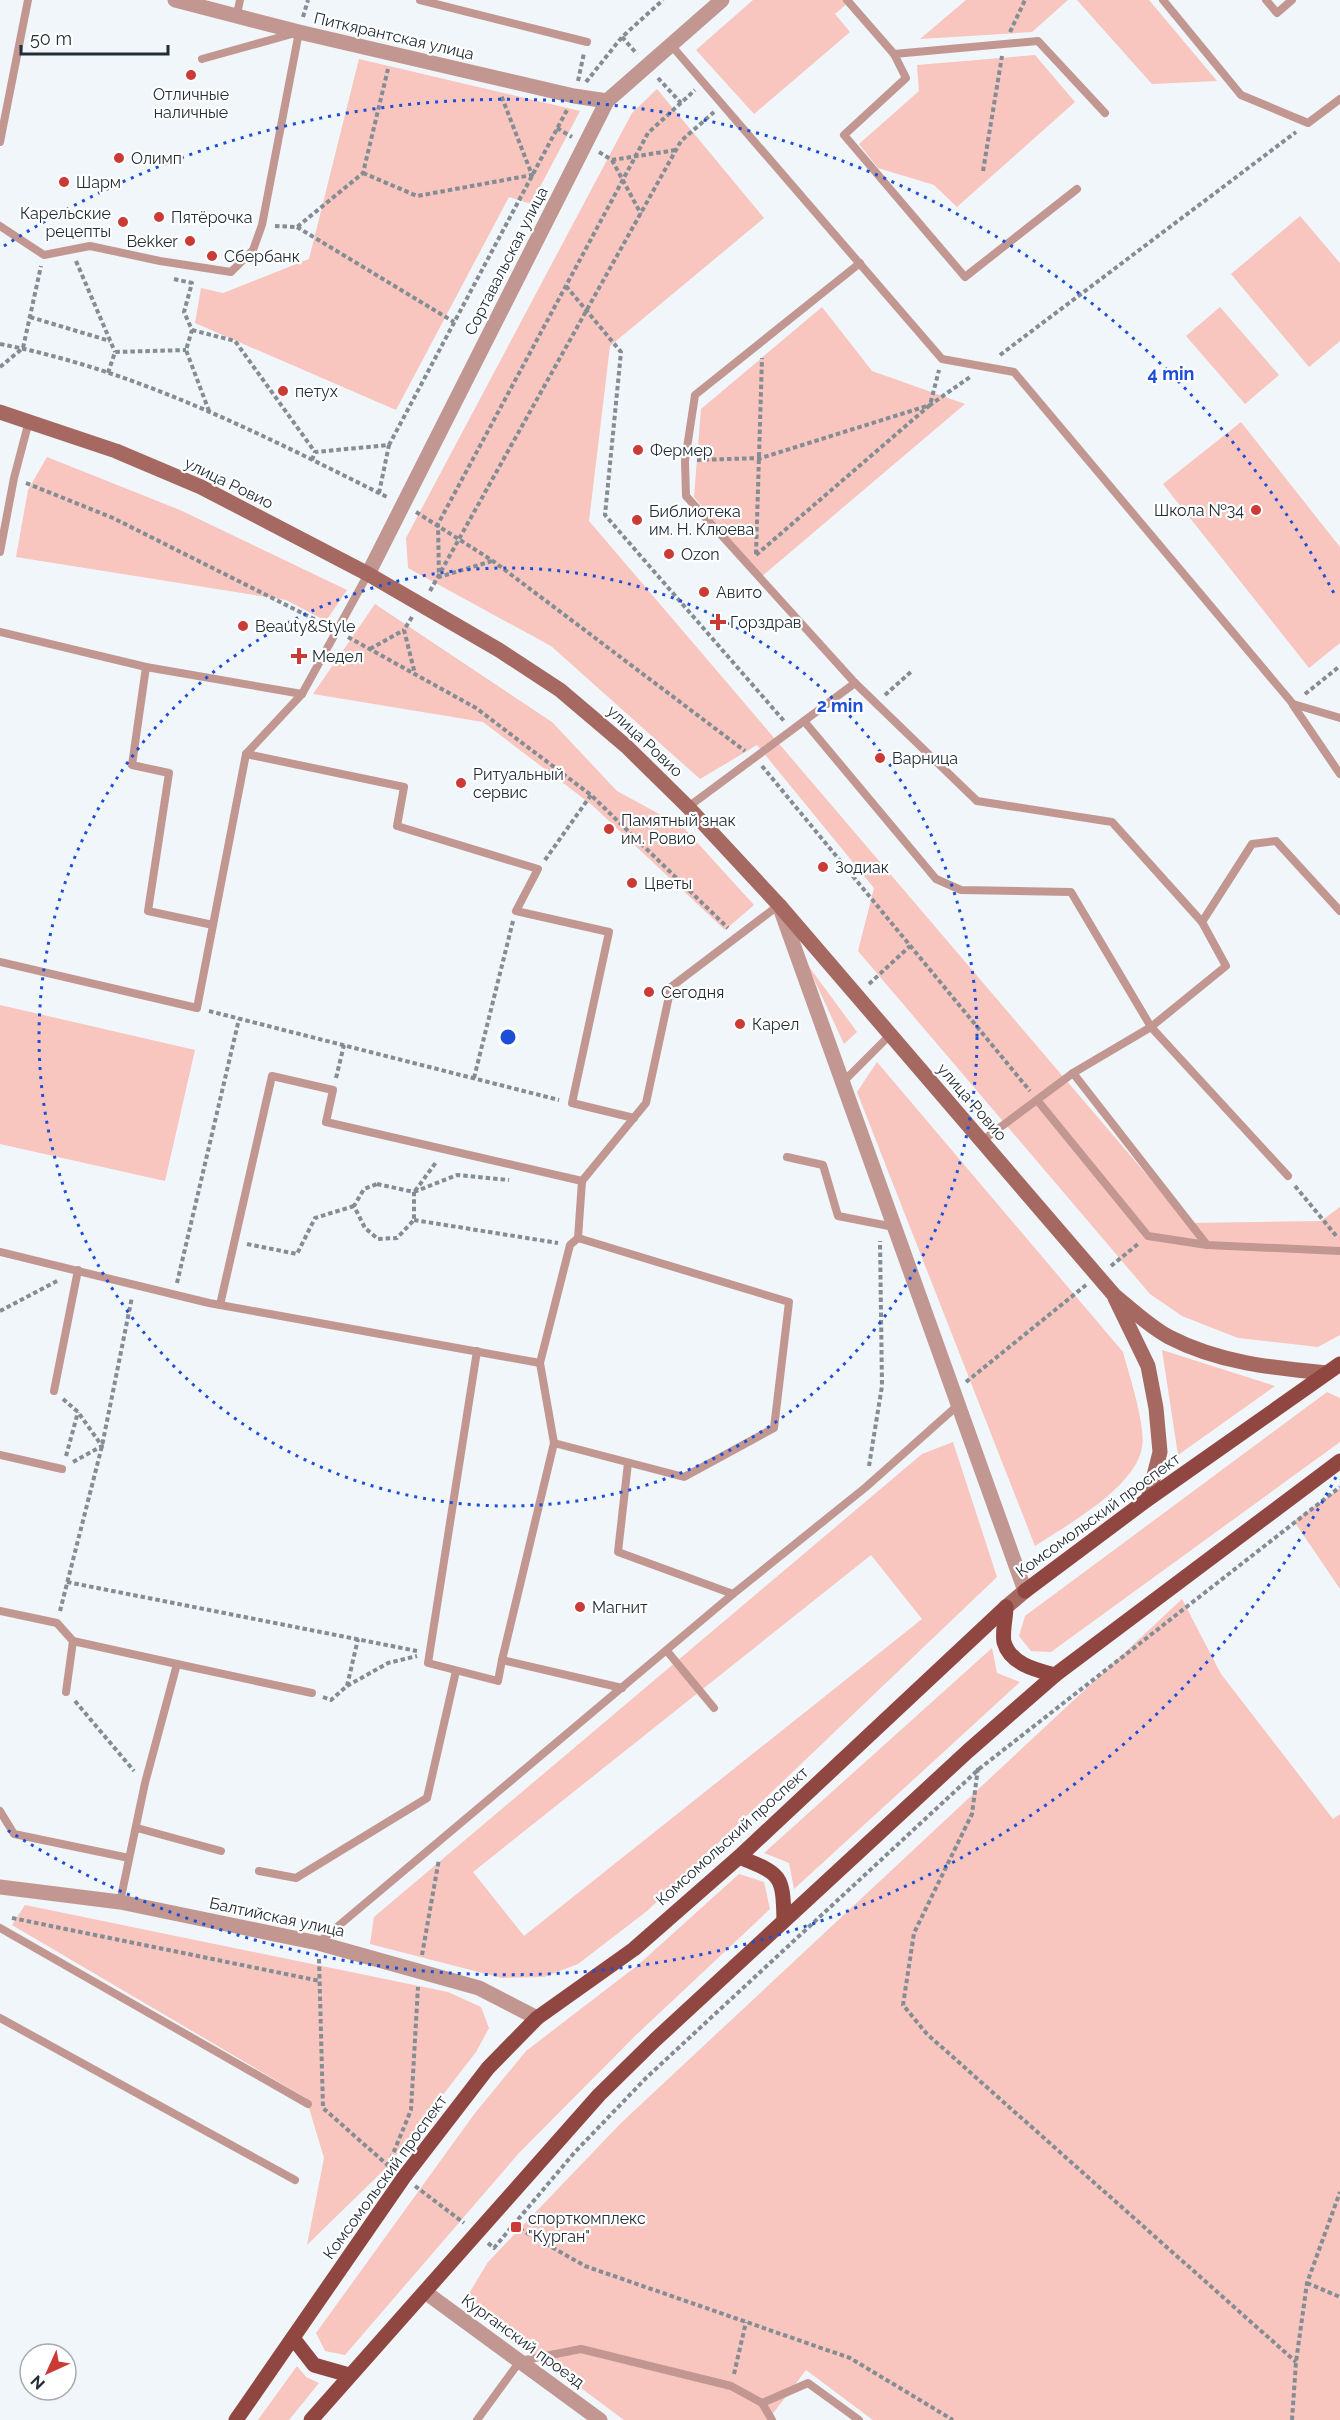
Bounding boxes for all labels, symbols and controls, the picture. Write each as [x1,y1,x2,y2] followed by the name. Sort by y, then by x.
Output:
[312,8,476,64] street label: Питкярантская улица
[21,18,168,56] scale bar
[30,28,72,49] text: 50 m
[184,68,198,82] marker: Отличные наличные
[153,85,229,122] place label: Отличные наличные
[131,149,182,168] place label: Олимп
[112,151,126,165] marker: Олимп
[76,173,121,192] place label: Шарм
[57,175,71,189] marker: Шарм
[460,184,552,338] street label: Сортавальская улица
[20,204,111,241] place label: Карельские рецепты
[171,208,252,227] place label: Пятёрочка
[152,210,166,224] marker: Пятёрочка
[116,215,130,229] marker: Карельские рецепты
[126,232,178,251] place label: Bekker
[183,234,197,248] marker: Bekker
[224,247,300,266] place label: Сбербанк
[205,249,219,263] marker: Сбербанк
[1148,363,1194,384] text: 4 min
[295,382,338,401] place label: петух
[276,384,290,398] marker: петух
[650,441,713,460] place label: Фермер
[631,443,645,457] marker: Фермер
[182,453,276,513] street label: улица Ровио
[1154,501,1244,520] place label: Школа №34
[649,502,754,539] place label: Библиотека им. Н. Клюева
[1249,503,1263,517] marker: Школа №34
[630,513,644,527] marker: Библиотека им. Н. Клюева
[681,545,720,564] place label: Ozon
[662,547,676,561] marker: Ozon
[716,583,762,602] place label: Авито
[697,585,711,599] marker: Авито
[730,613,801,632] place label: Горздрав
[711,615,725,629] marker: Горздрав
[255,617,355,636] place label: Beauty&Style
[236,619,250,633] marker: Beauty&Style
[290,647,308,665] marker: Медел
[312,647,363,666] place label: Медел
[817,695,863,716] text: 2 min
[603,701,687,781] street label: улица Ровио
[892,749,958,768] place label: Варница
[873,751,887,765] marker: Варница
[473,765,564,802] place label: Ритуальный сервис
[454,776,468,790] marker: Ритуальный сервис
[621,811,736,848] place label: Памятный знак им. Ровио
[602,822,616,836] marker: Памятный знак им. Ровио
[835,858,889,877] place label: Зодиак
[816,860,830,874] marker: Зодиак
[644,874,692,893] place label: Цветы
[625,876,639,890] marker: Цветы
[661,983,724,1002] place label: Сегодня
[642,985,656,999] marker: Сегодня
[752,1015,799,1034] place label: Карел
[733,1017,747,1031] marker: Карел
[498,1027,518,1047] centre of rings
[933,1059,1011,1145] street label: улица Ровио
[1012,1449,1184,1581] street label: Комсомольский проспект
[592,1598,648,1617] place label: Магнит
[573,1600,587,1614] marker: Магнит
[652,1762,812,1909] street label: Комсомольский проспект
[208,1893,346,1941] street label: Балтийская улица
[319,2091,451,2263] street label: Комсомольский проспект
[528,2209,646,2246] place label: спорткомплекс "Курган"
[509,2220,523,2234] marker: спорткомплекс "Курган"
[458,2290,588,2392] street label: Курганский проезд
[18,2342,78,2402] north arrow
[27,2371,49,2393] text: N

